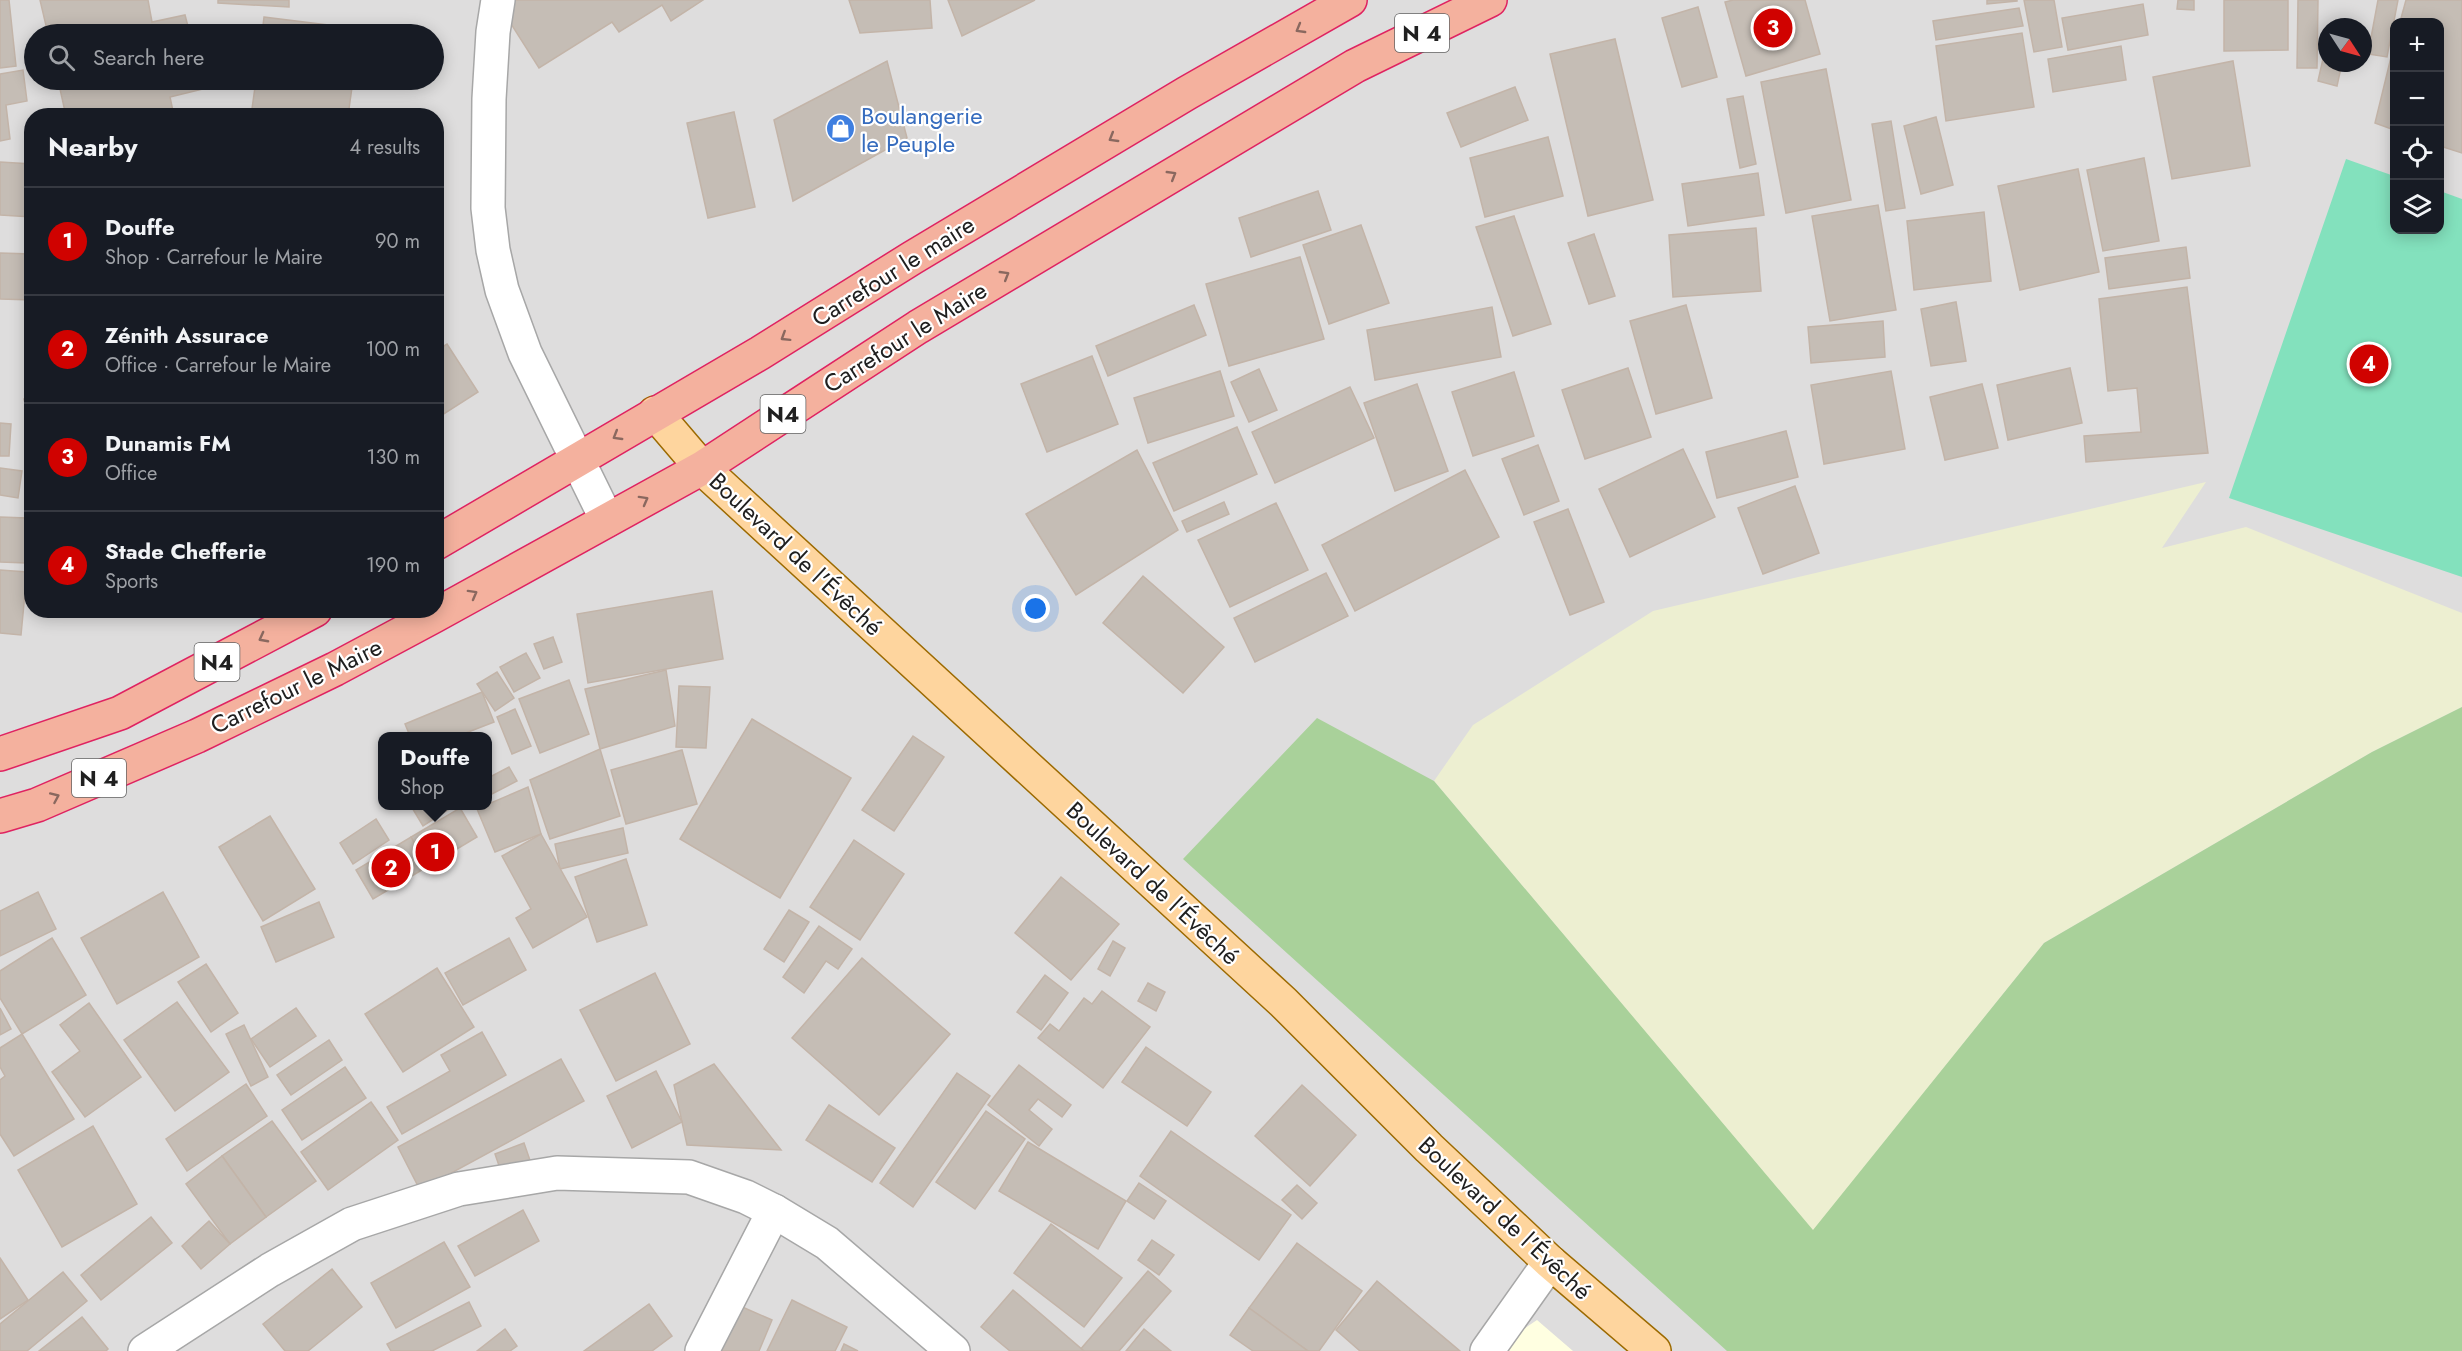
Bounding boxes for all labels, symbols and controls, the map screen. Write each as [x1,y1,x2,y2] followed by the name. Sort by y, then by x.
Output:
[1754,6,1792,51] pin: 3
[1395,14,1449,52] road number: N 4
[2318,18,2372,72] north arrow
[2390,18,2444,234] map controls
[2390,18,2444,72] button: +
[1296,22,1306,33] one-way arrow
[24,24,444,90] search box
[45,41,78,74] icon: search
[93,41,204,73] text: Search here
[2390,72,2444,126] button: −
[861,98,983,161] place label: Boulangerie le Peuple
[824,113,856,145] shop icon: Boulangerie le Peuple
[2390,126,2444,180] button: locate
[48,128,137,166] text: Nearby
[1109,130,1119,142] one-way arrow
[349,133,420,162] text: 4 results
[1166,170,1176,182] one-way arrow
[2390,180,2444,234] button: layers
[805,207,981,335] street label: Carrefour le maire
[105,211,175,243] text: Douffe
[62,227,73,256] text: 1
[375,227,420,256] text: 90 m
[105,243,323,272] text: Shop · Carrefour le Maire
[999,271,1009,282] one-way arrow
[816,273,994,401] street label: Carrefour le Maire
[105,319,269,351] text: Zénith Assurace
[781,330,791,342] one-way arrow
[61,335,74,364] text: 2
[365,335,420,364] text: 100 m
[2350,342,2388,386] pin: 4
[105,351,331,380] text: Office · Carrefour le Maire
[760,395,806,433] road number: N4
[105,427,231,459] text: Dunamis FM
[613,429,623,440] one-way arrow
[61,443,74,472] text: 3
[366,443,420,472] text: 130 m
[105,459,157,488] text: Office
[702,464,890,644] street label: Boulevard de l'Évêché
[637,496,648,507] one-way arrow
[105,535,266,567] text: Stade Chefferie
[61,551,74,580] text: 4
[366,551,420,580] text: 190 m
[105,567,158,596] text: Sports
[467,590,477,601] one-way arrow
[1021,594,1050,623] your location
[204,629,388,743] street label: Carrefour le Maire
[259,631,269,642] one-way arrow
[194,643,240,681] road number: N4
[378,732,492,810] popup
[400,741,470,773] text: Douffe
[72,759,126,797] road number: N 4
[400,773,444,802] text: Shop
[49,793,60,805] one-way arrow
[1059,793,1247,973] street label: Boulevard de l'Évêché
[416,830,454,874] pin: 1
[372,846,410,890] pin: 2
[1411,1128,1599,1308] street label: Boulevard de l'Évêché

